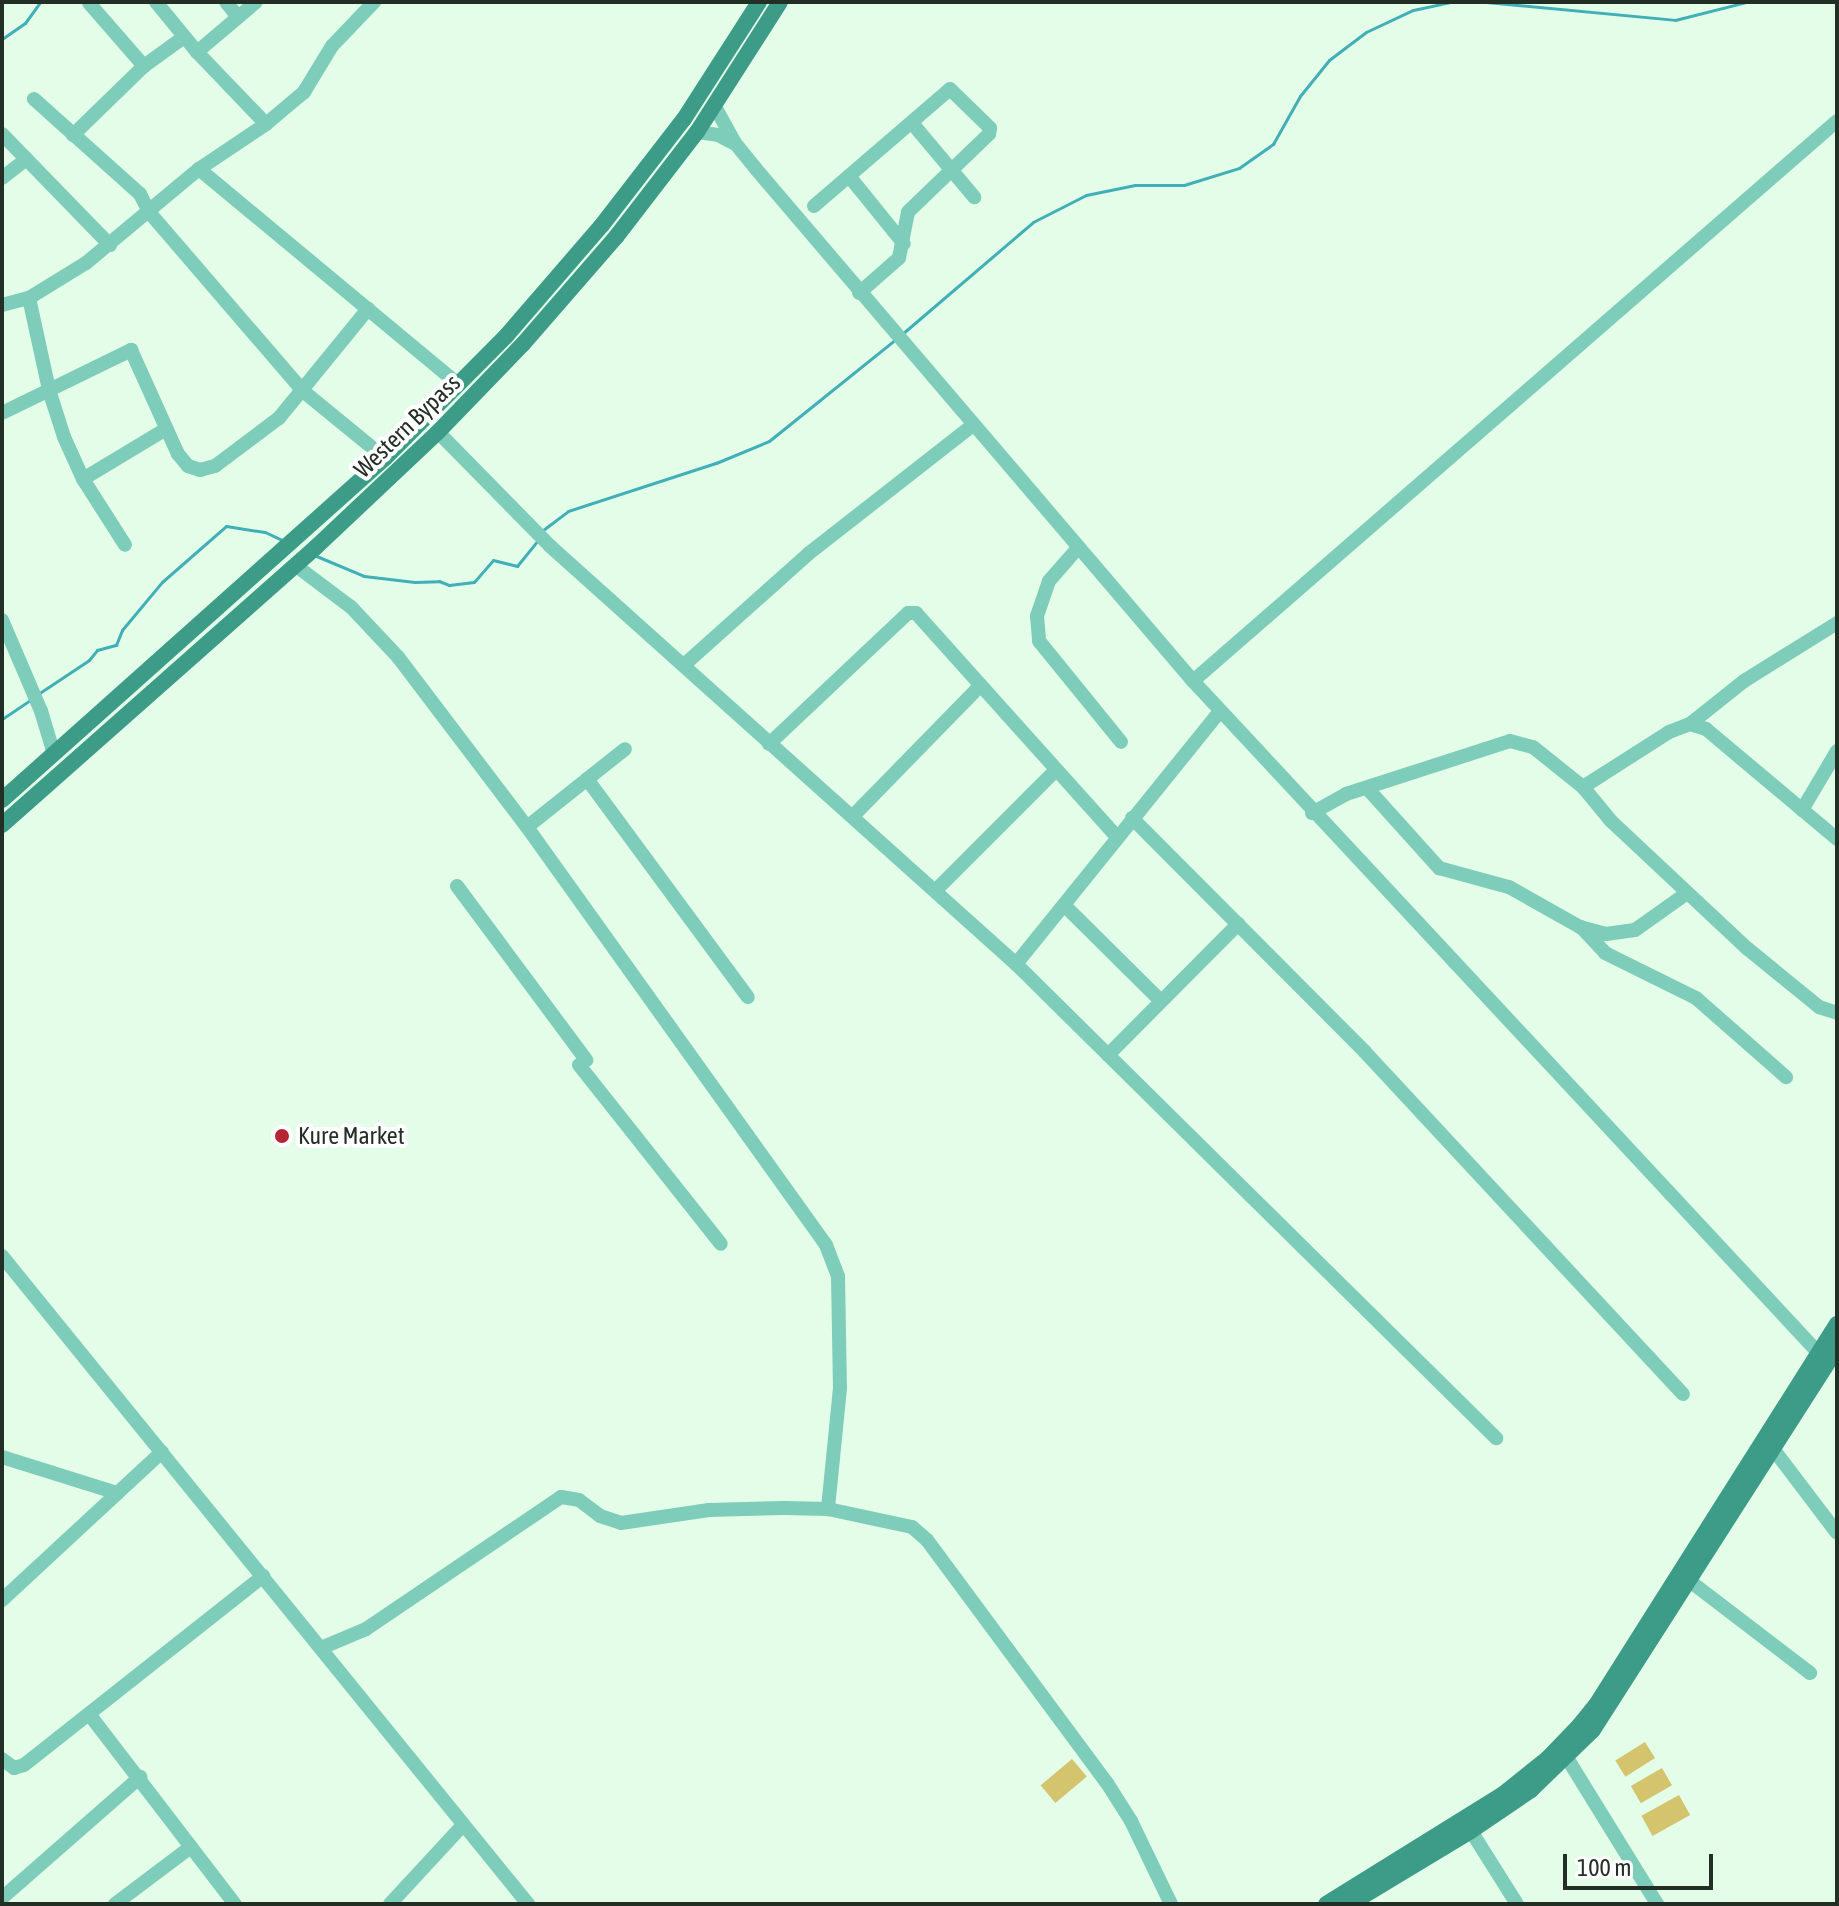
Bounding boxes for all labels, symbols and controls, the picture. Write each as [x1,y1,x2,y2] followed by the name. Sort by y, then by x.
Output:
[348,368,466,484] street label: Western Bypass
[298,1122,405,1150] place label: Kure Market
[273,1127,291,1145] marker: Kure Market
[1567,1838,1717,1888] scale bar
[1577,1854,1631,1881] text: 100 m

